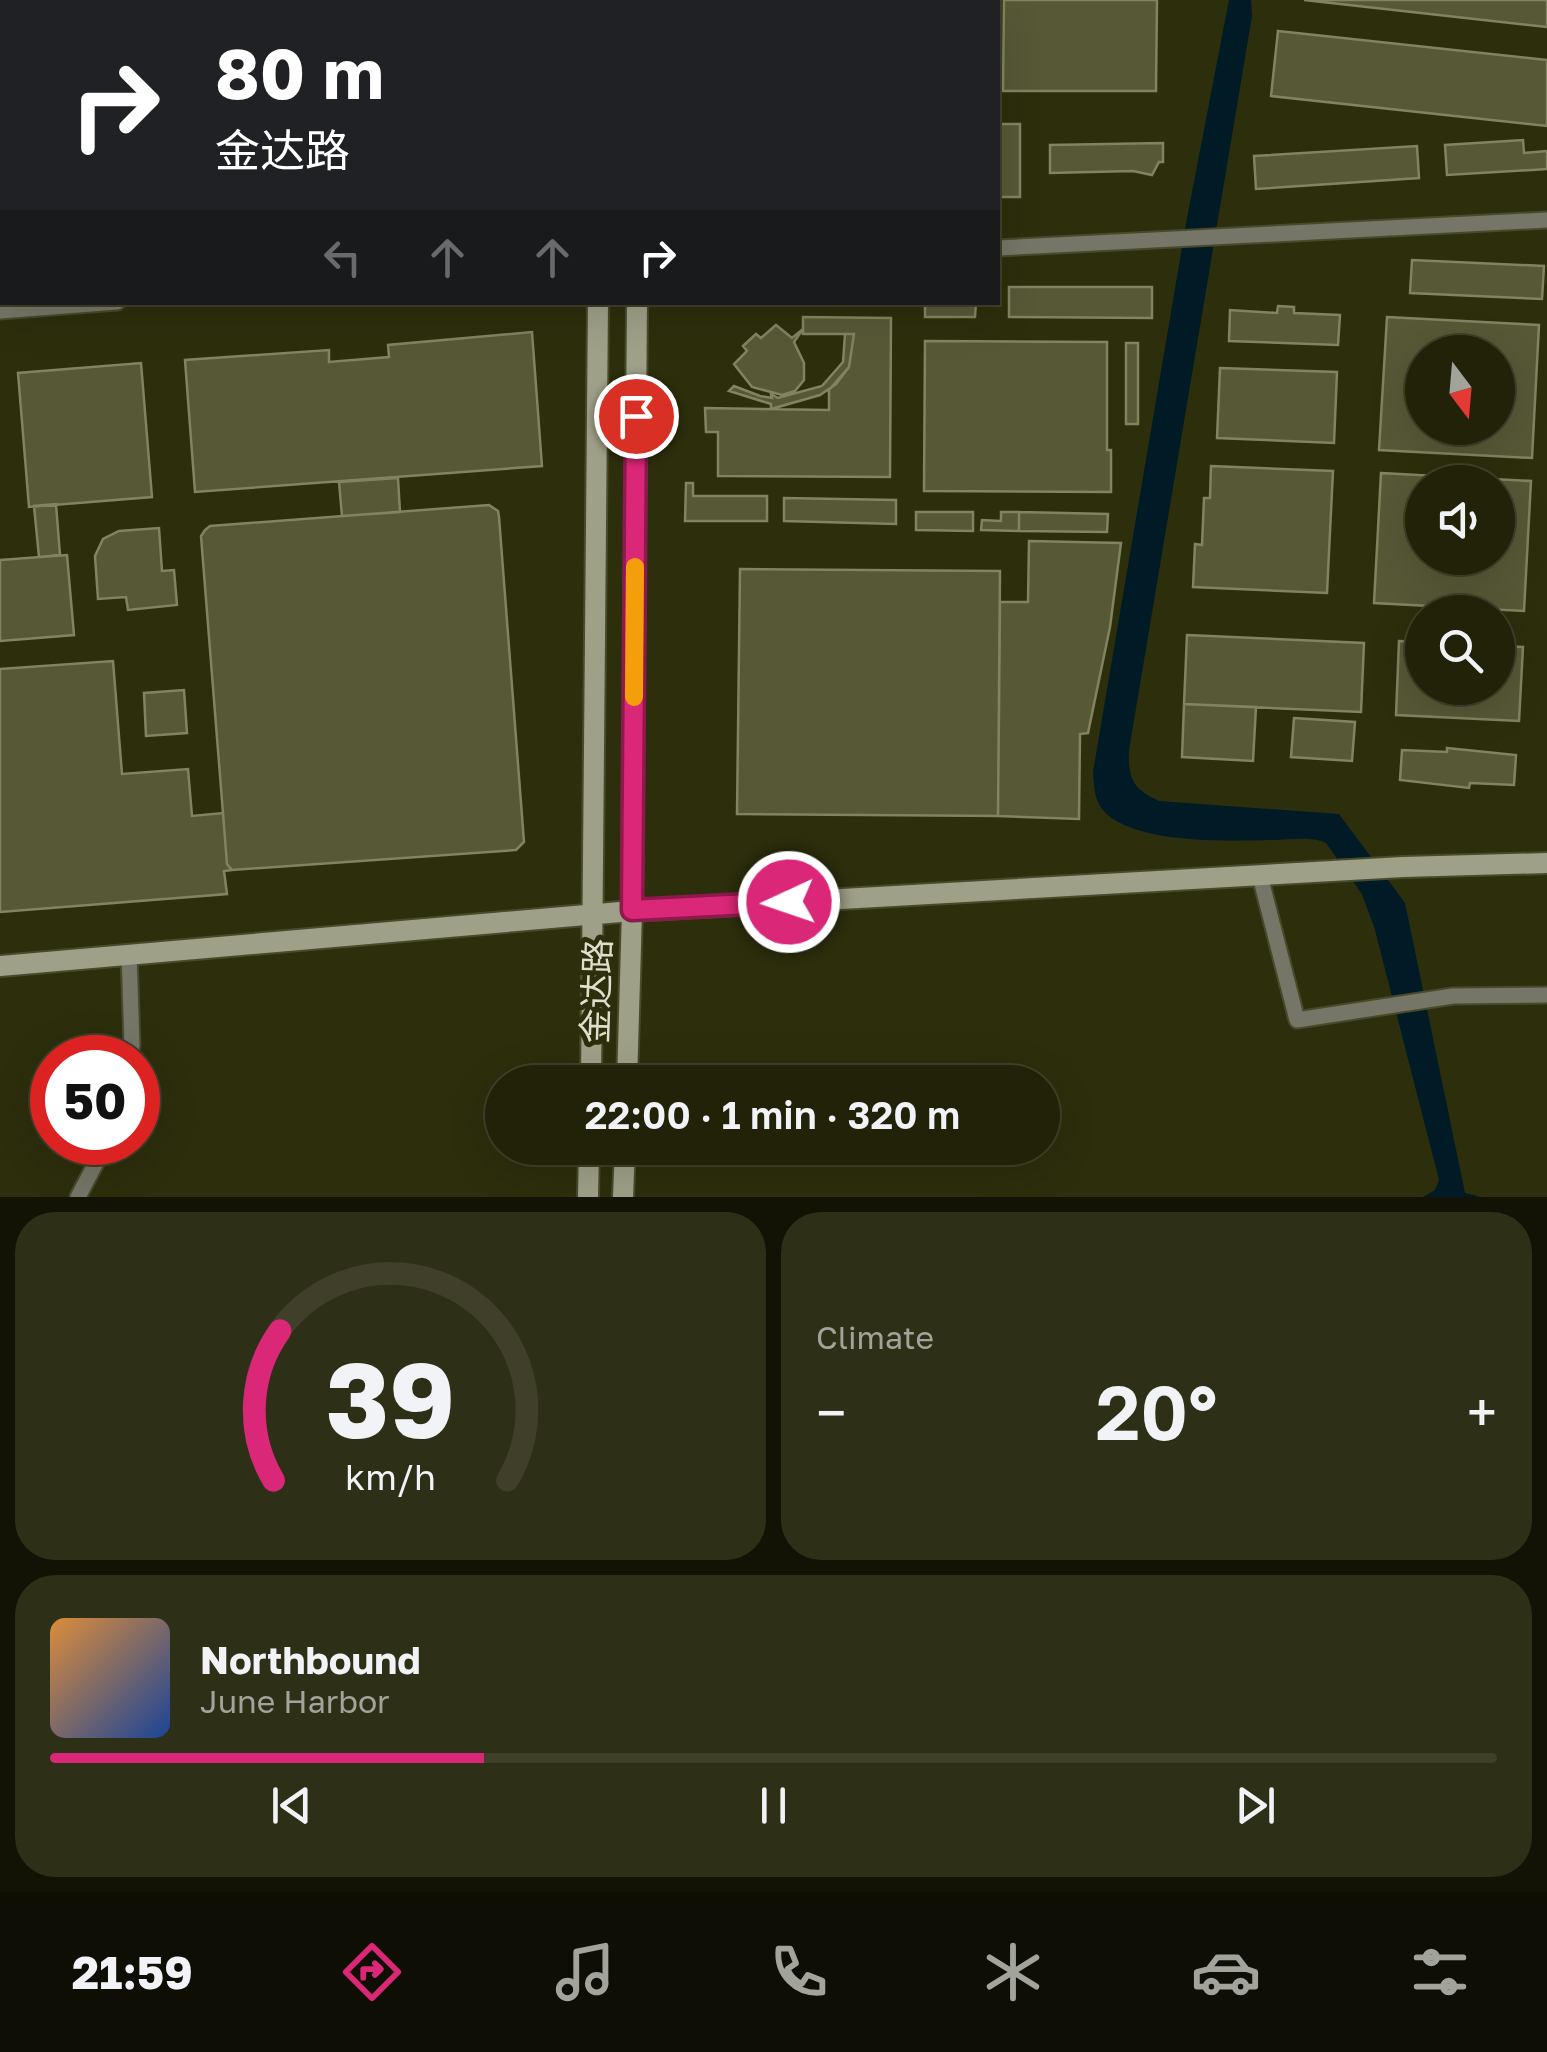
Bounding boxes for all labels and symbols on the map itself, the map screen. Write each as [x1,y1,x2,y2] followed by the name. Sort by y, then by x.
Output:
[1405,335,1515,445] north arrow
[594,374,679,459] pin
[737,850,841,954] position arrow
[573,938,619,1044] street label: 金达路
[30,1035,160,1165] speed limit sign: 50

